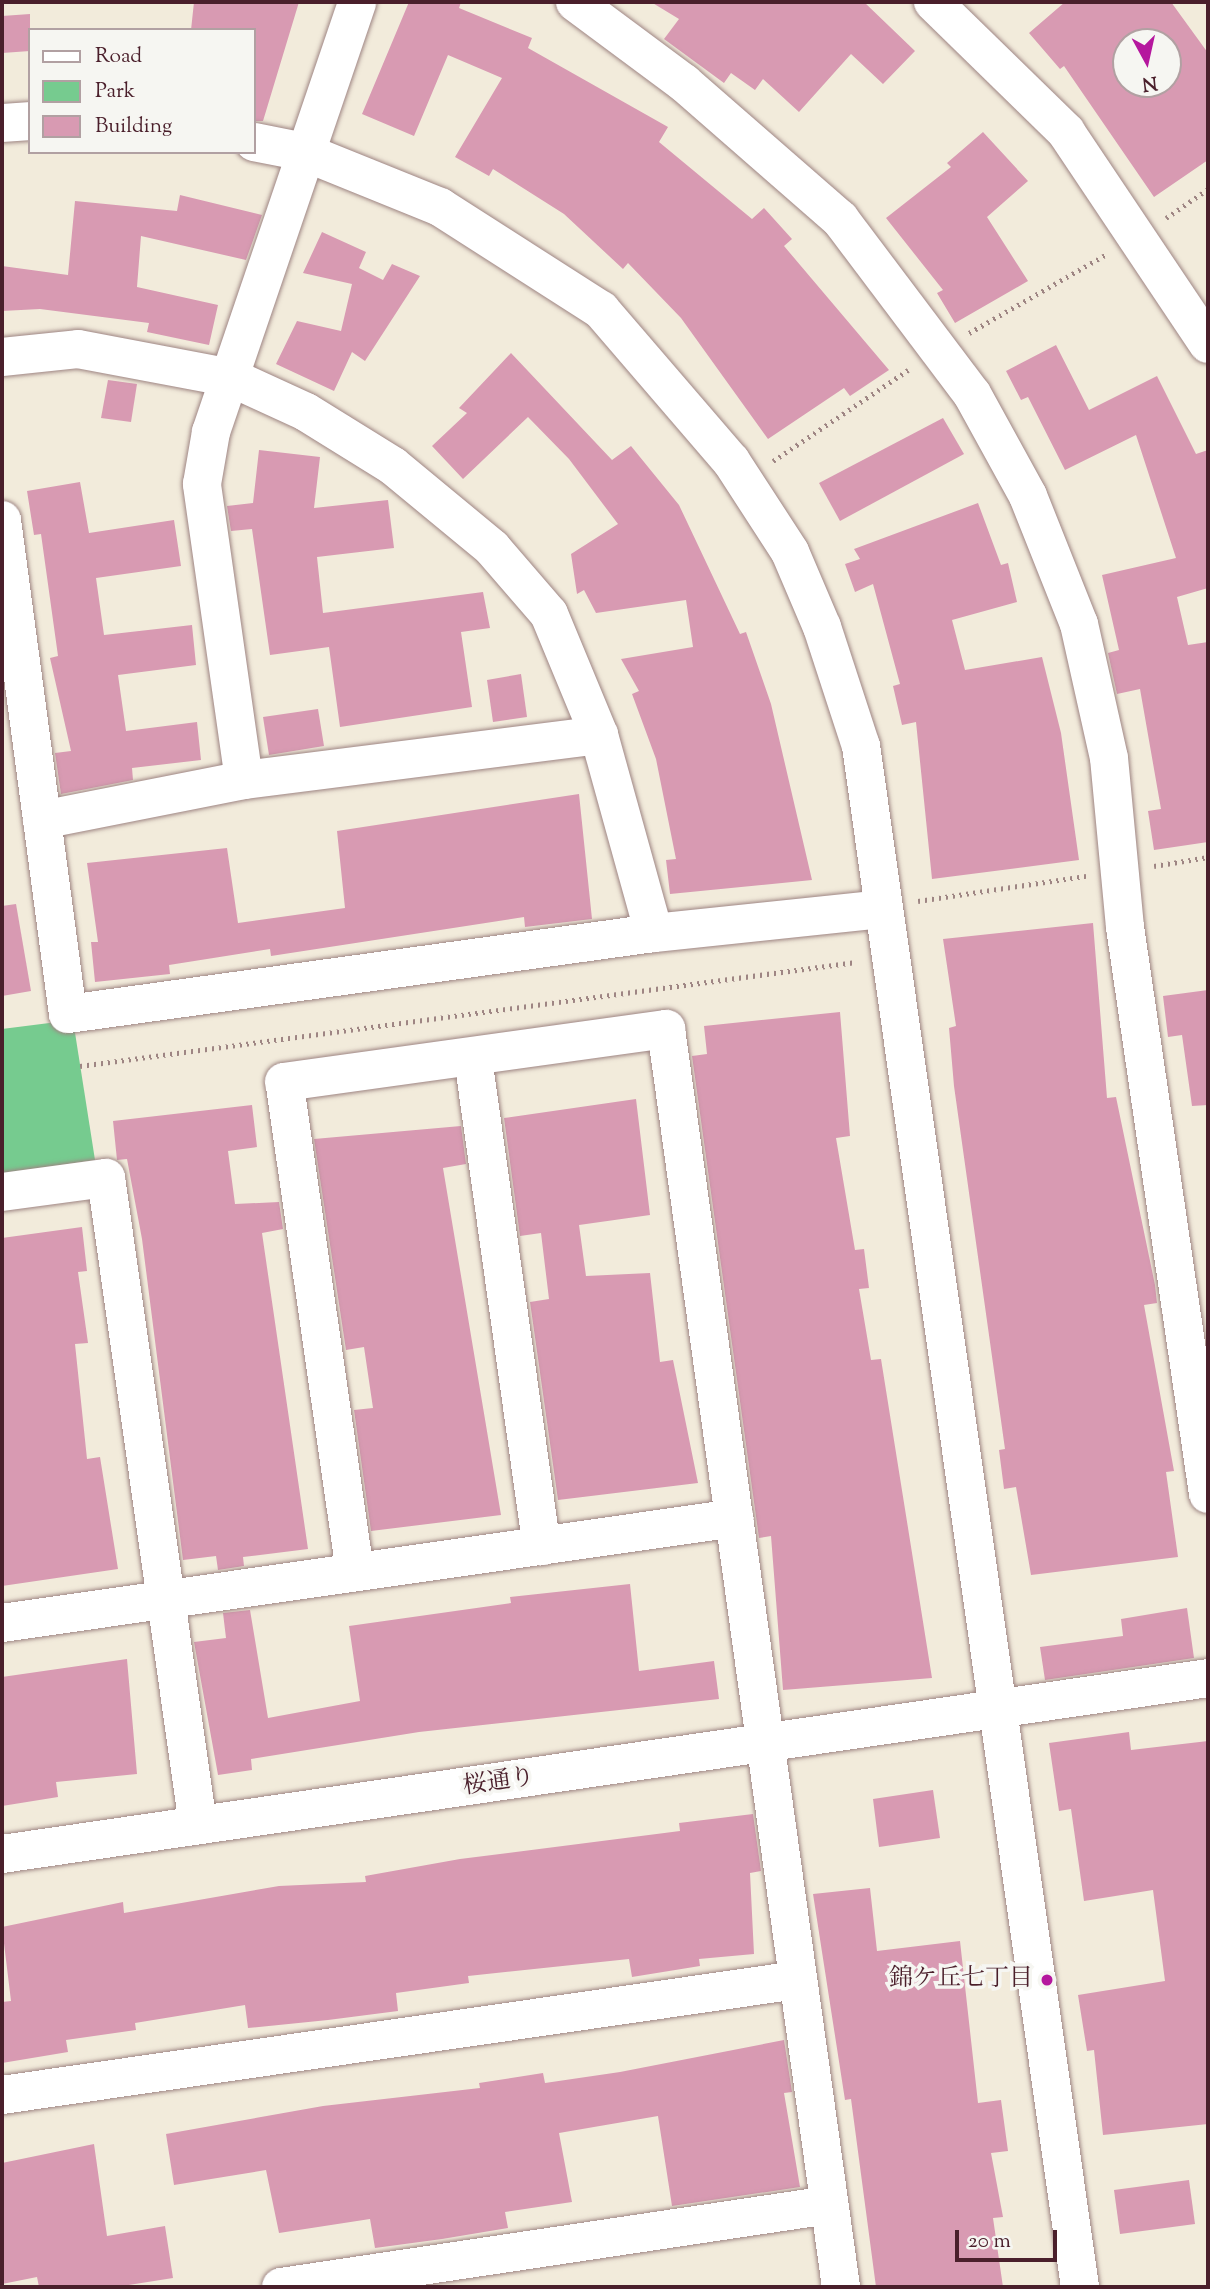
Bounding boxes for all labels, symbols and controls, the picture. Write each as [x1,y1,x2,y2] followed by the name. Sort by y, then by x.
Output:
[28,28,256,154] legend
[1112,28,1182,98] north arrow
[95,42,142,72] text: Road
[1140,68,1159,97] text: N
[95,77,135,107] text: Park
[95,112,172,142] text: Building
[461,1764,537,1802] street label: 桜通り
[889,1966,1033,1994] place label: 錦ケ丘七丁目
[1039,1972,1055,1988] marker: 錦ケ丘七丁目
[958,2216,1060,2260] scale bar
[968,2227,1011,2257] text: 20 m

